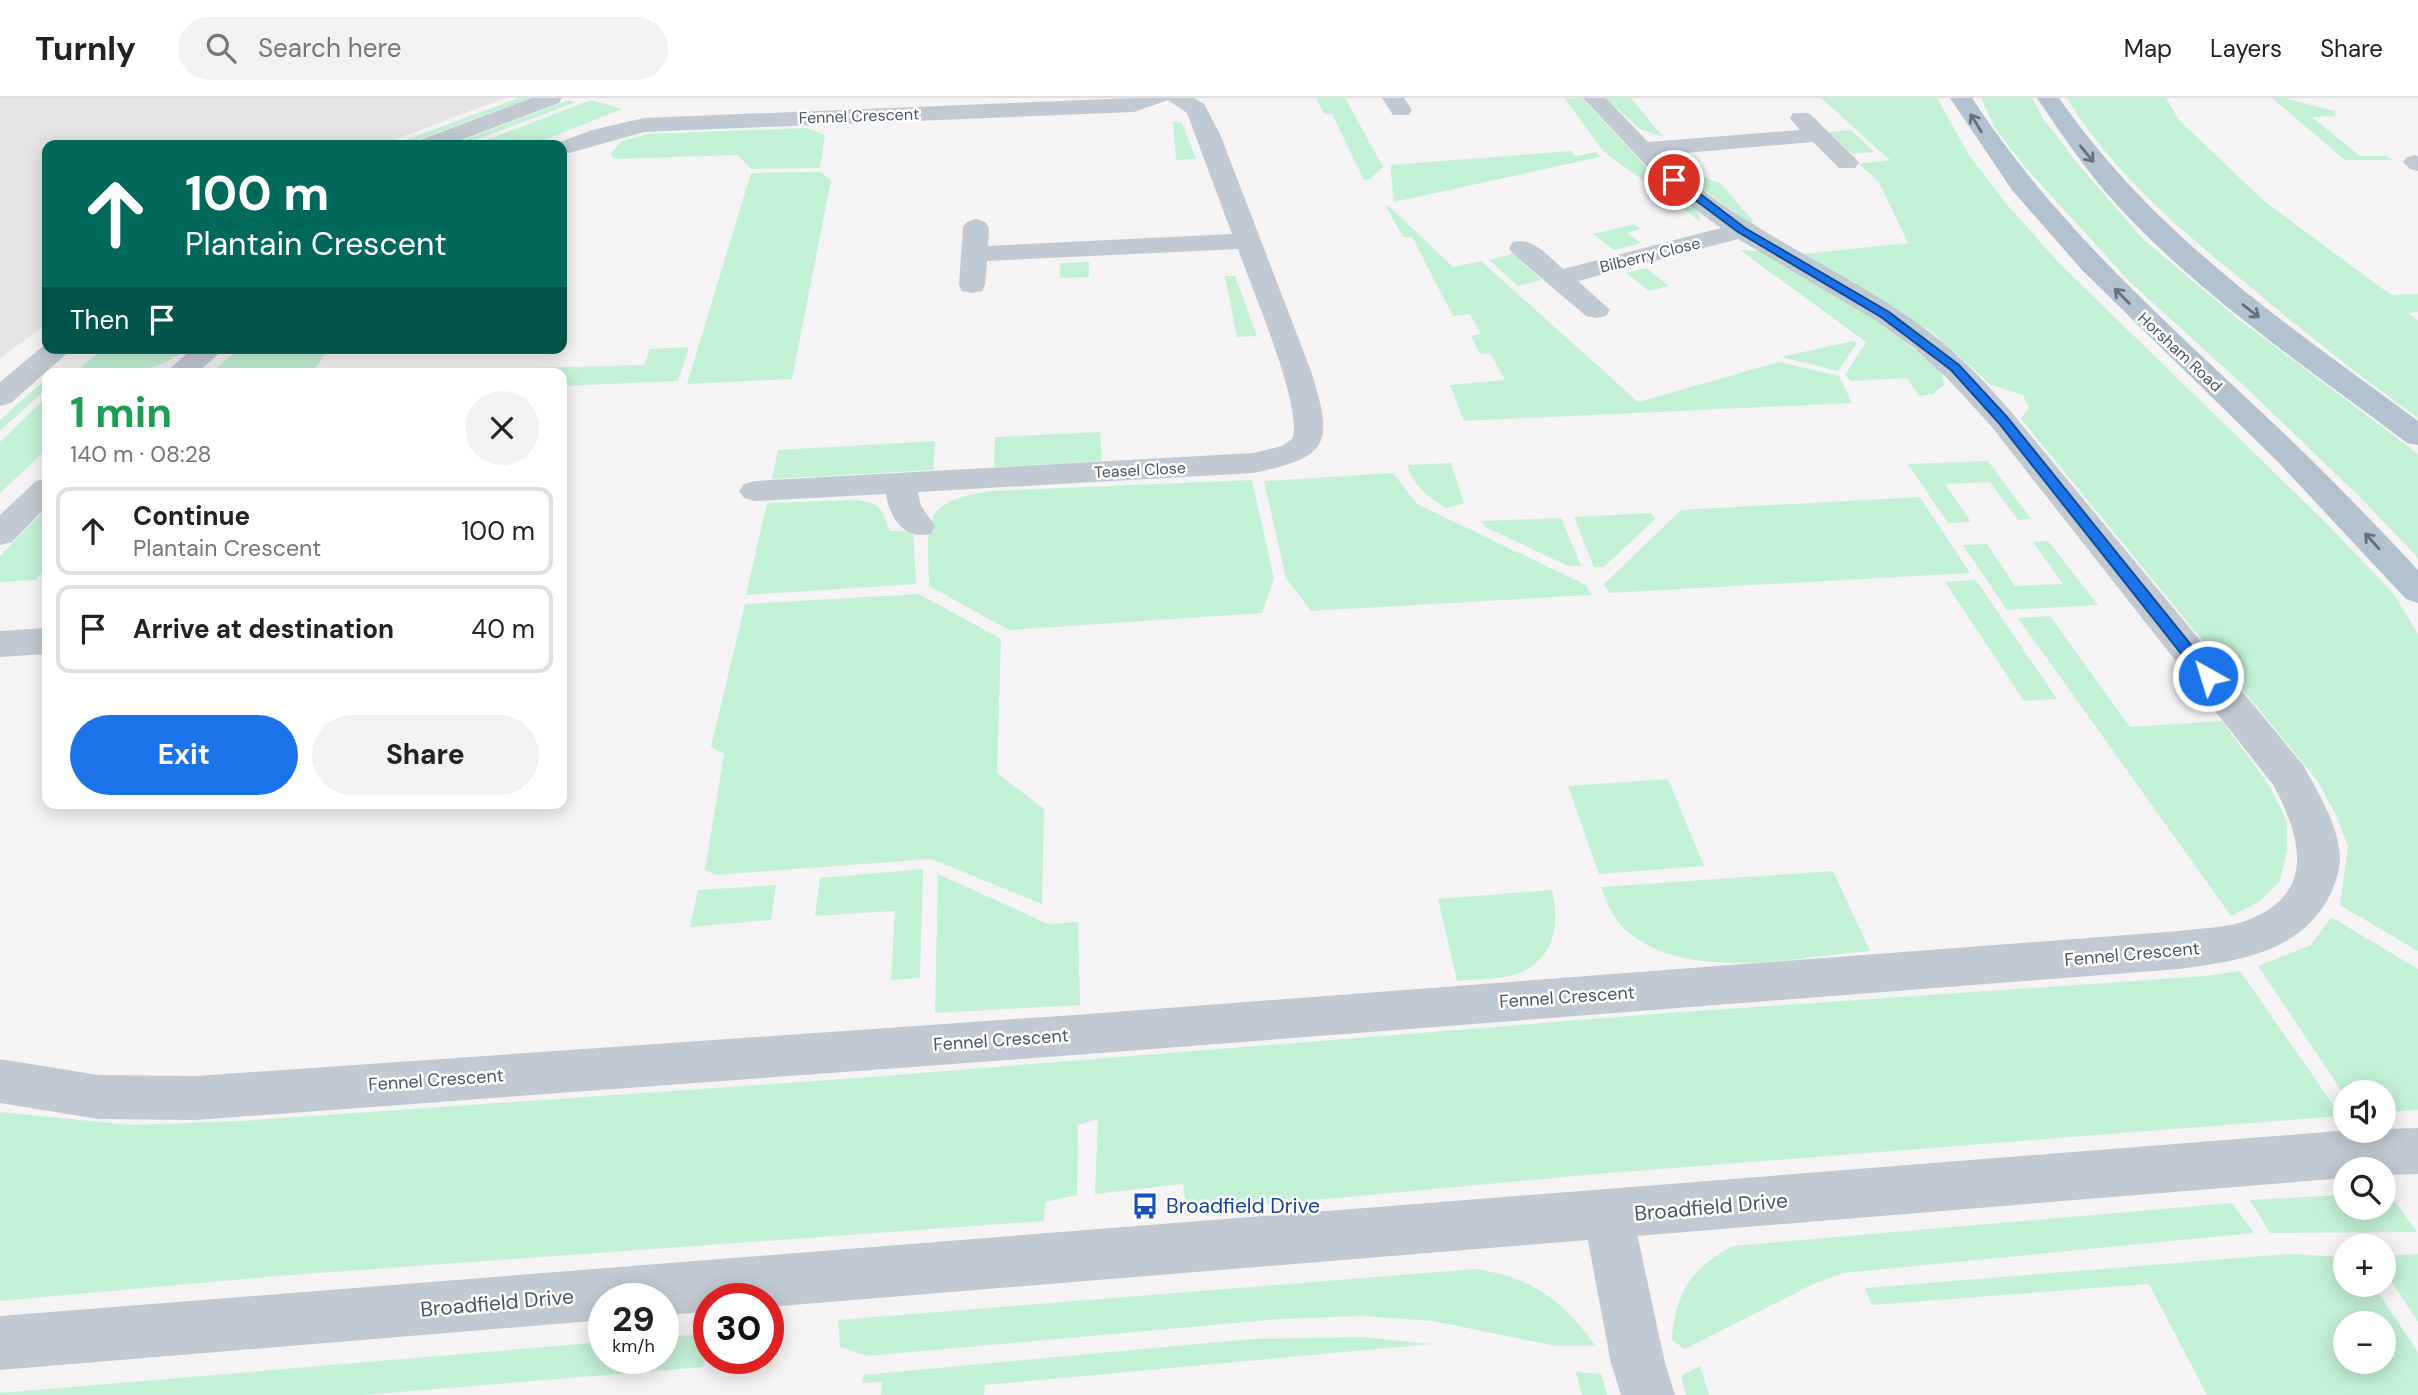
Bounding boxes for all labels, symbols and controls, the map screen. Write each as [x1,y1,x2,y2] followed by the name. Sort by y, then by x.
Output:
[178,17,668,80] search box
[35,27,136,70] text: Turnly
[202,29,240,67] icon: search
[258,31,401,65] text: Search here
[2124,33,2172,64] text: Map
[2210,33,2282,64] text: Layers
[2320,33,2383,64] text: Share
[798,103,920,129] street label: Fennel Crescent
[1968,113,1982,133] one-way arrow
[2080,144,2095,162] one-way arrow
[1644,150,1704,210] pin
[185,161,329,225] text: 100 m
[1655,161,1693,199] icon: arrive
[70,168,161,259] icon: ahead
[185,223,447,265] text: Plantain Crescent
[1598,232,1702,278] street label: Bilberry Close
[2113,288,2130,305] one-way arrow
[143,301,181,339] icon: arrive
[70,303,129,337] text: Then
[2241,303,2260,318] one-way arrow
[2133,307,2227,397] street label: Horsham Road
[70,385,172,440] text: 1 min
[465,391,539,465] button: close
[70,439,211,469] text: 140 m · 08:28
[1094,457,1186,483] street label: Teasel Close
[133,499,250,533] text: Continue
[74,512,112,550] icon: ahead
[461,514,535,548] text: 100 m
[2364,532,2380,550] one-way arrow
[133,533,321,563] text: Plantain Crescent
[74,610,112,648] icon: arrive
[133,612,394,646] text: Arrive at destination
[471,612,535,646] text: 40 m
[2171,639,2245,713] position arrow
[70,715,298,795] button: Exit
[312,715,539,795] button: Share
[2063,936,2201,972] street label: Fennel Crescent
[1499,980,1635,1014] street label: Fennel Crescent
[933,1023,1069,1057] street label: Fennel Crescent
[368,1063,504,1097] street label: Fennel Crescent
[2333,1080,2396,1374] map controls
[2333,1080,2396,1143] button: sound
[2333,1157,2396,1220] button: search
[1633,1186,1789,1228] street label: Broadfield Drive
[1130,1191,1160,1221] bus stop icon: Broadfield Drive
[1166,1192,1320,1220] place label: Broadfield Drive
[2333,1234,2396,1297] button: +
[419,1282,575,1324] street label: Broadfield Drive
[693,1283,784,1374] speed limit sign: 30
[612,1296,655,1342] text: 29
[2333,1311,2396,1374] button: −
[612,1334,655,1358] text: km/h

